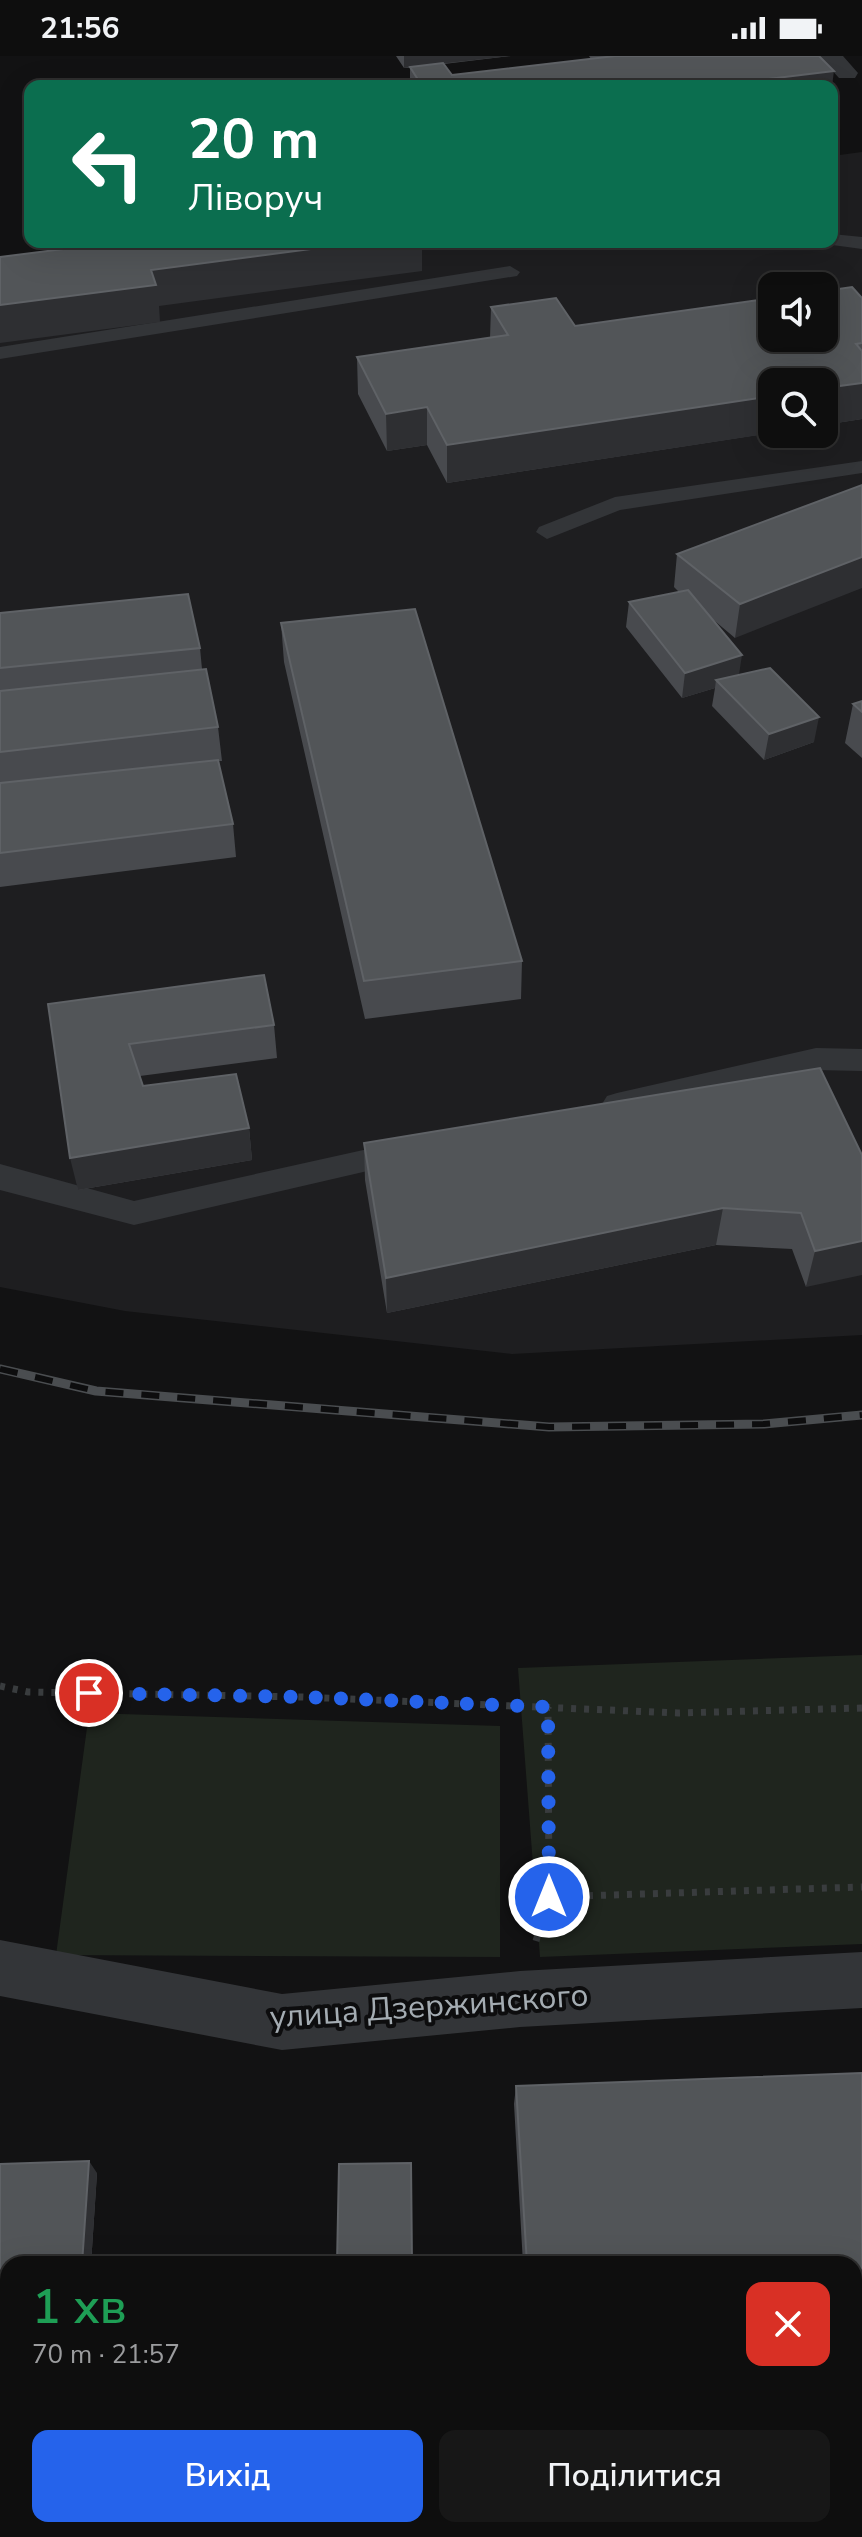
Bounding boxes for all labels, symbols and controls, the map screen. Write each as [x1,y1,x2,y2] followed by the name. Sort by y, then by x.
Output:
[40,8,119,49] text: 21:56
[188,101,319,178] text: 20 m
[56,112,160,216] icon: left
[188,174,323,223] text: Ліворуч
[758,272,838,448] map controls
[758,272,838,352] button: sound
[758,368,838,448] button: search
[55,1659,123,1727] pin
[67,1671,111,1715] icon: arrive
[507,1855,591,1939] position arrow
[268,1973,590,2039] street label: улица Дзержинского
[32,2274,126,2340] text: 1 хв
[746,2282,830,2366] button: close
[32,2337,180,2372] text: 70 m · 21:57
[32,2430,423,2522] button: Вихід
[439,2430,830,2522] button: Поділитися

